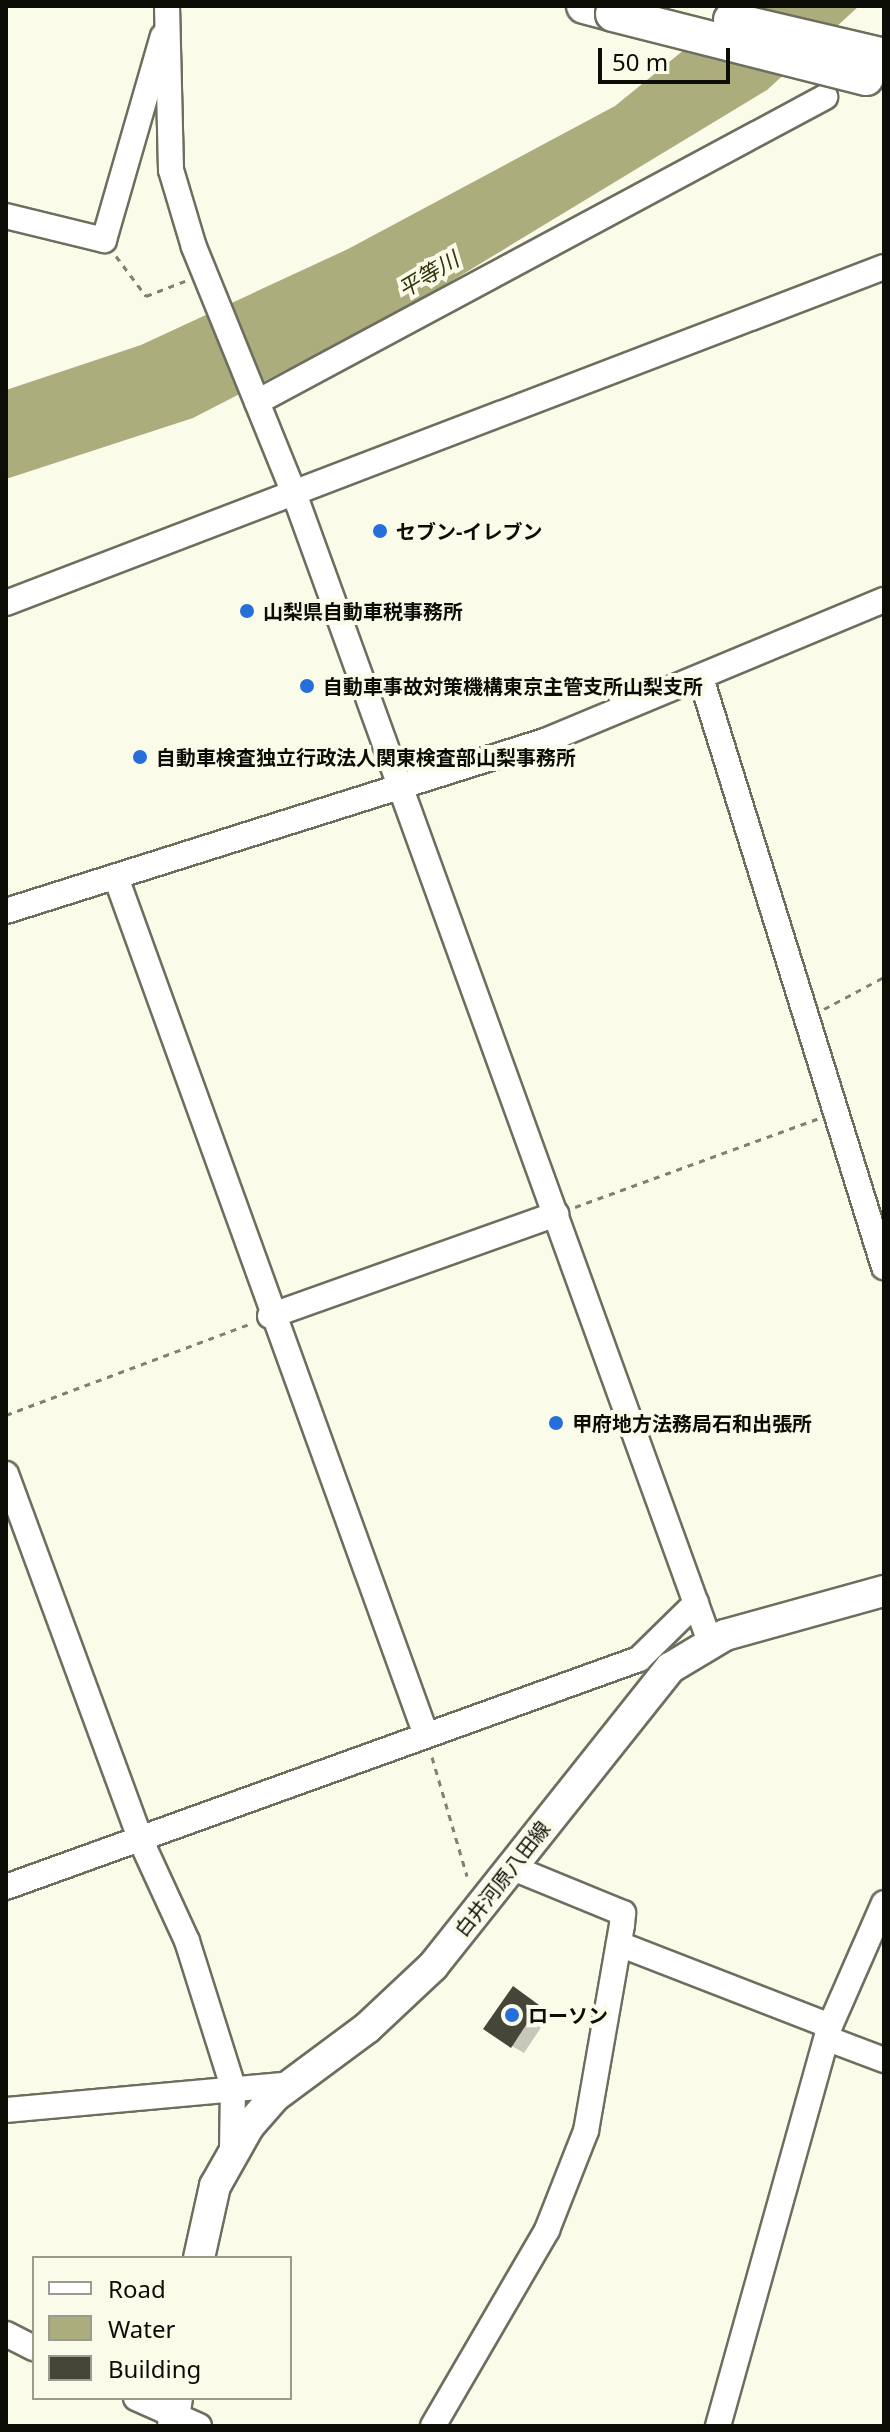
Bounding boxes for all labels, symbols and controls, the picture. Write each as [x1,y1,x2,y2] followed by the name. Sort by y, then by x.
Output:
[602,32,734,82] scale bar
[612,45,668,78] text: 50 m
[393,246,463,302] water label: 平等川
[396,519,542,543] place label: セブン-イレブン
[371,522,389,540] marker: セブン-イレブン
[263,599,463,623] place label: 山梨県自動車税事務所
[238,602,256,620] marker: 山梨県自動車税事務所
[323,674,703,698] place label: 自動車事故対策機構東京主管支所山梨支所
[298,677,316,695] marker: 自動車事故対策機構東京主管支所山梨支所
[156,745,576,769] place label: 自動車検査独立行政法人関東検査部山梨事務所
[131,748,149,766] marker: 自動車検査独立行政法人関東検査部山梨事務所
[572,1411,812,1435] place label: 甲府地方法務局石和出張所
[547,1414,565,1432] marker: 甲府地方法務局石和出張所
[449,1816,555,1942] street label: 白井河原八田線
[528,2003,608,2027] place label: ローソン
[503,2006,521,2024] marker: ローソン
[32,2256,292,2400] legend
[108,2272,166,2305] text: Road
[108,2312,175,2345] text: Water
[108,2352,201,2385] text: Building

